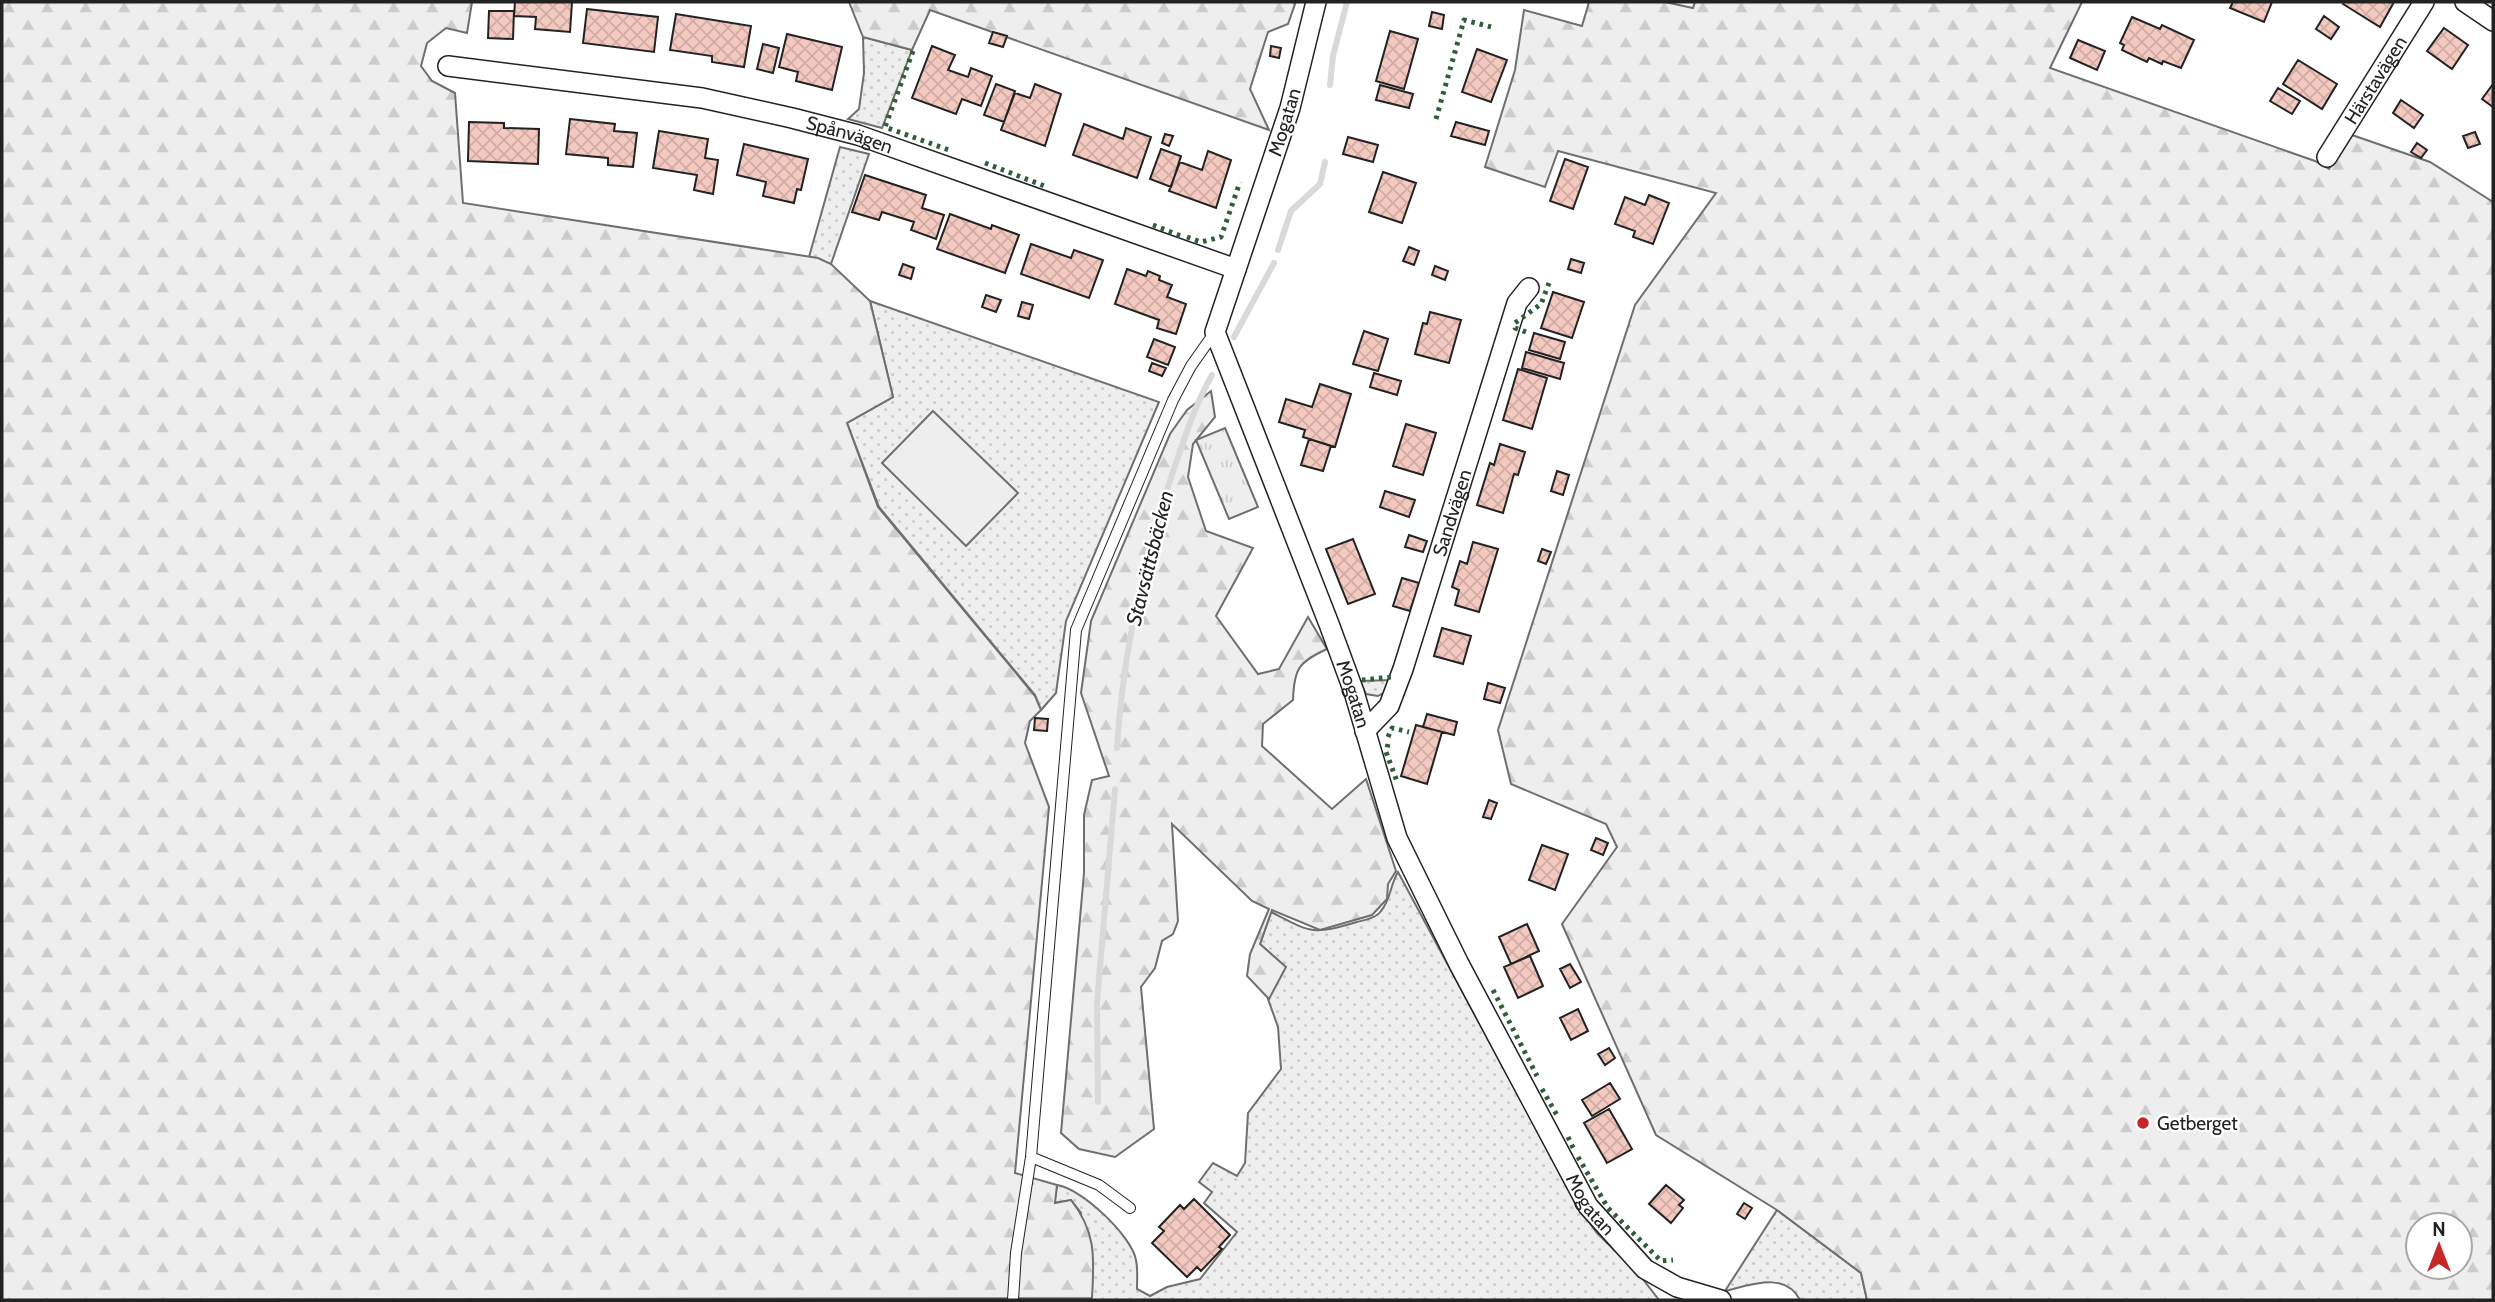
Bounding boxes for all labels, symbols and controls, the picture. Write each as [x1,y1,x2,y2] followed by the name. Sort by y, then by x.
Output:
[2340,32,2412,128] street label: Härstavägen
[1263,85,1306,159] street label: Mogatan
[804,111,896,158] street label: Spånvägen
[1428,467,1476,559] street label: Sandvägen
[1121,488,1178,628] water label: Stavsättsbäcken
[1331,657,1375,731] street label: Mogatan
[2157,1112,2238,1135] place label: Getberget
[2135,1115,2151,1131] marker: Getberget
[1561,1170,1620,1240] street label: Mogatan
[2404,1211,2474,1281] north arrow
[2432,1218,2446,1241] text: N

